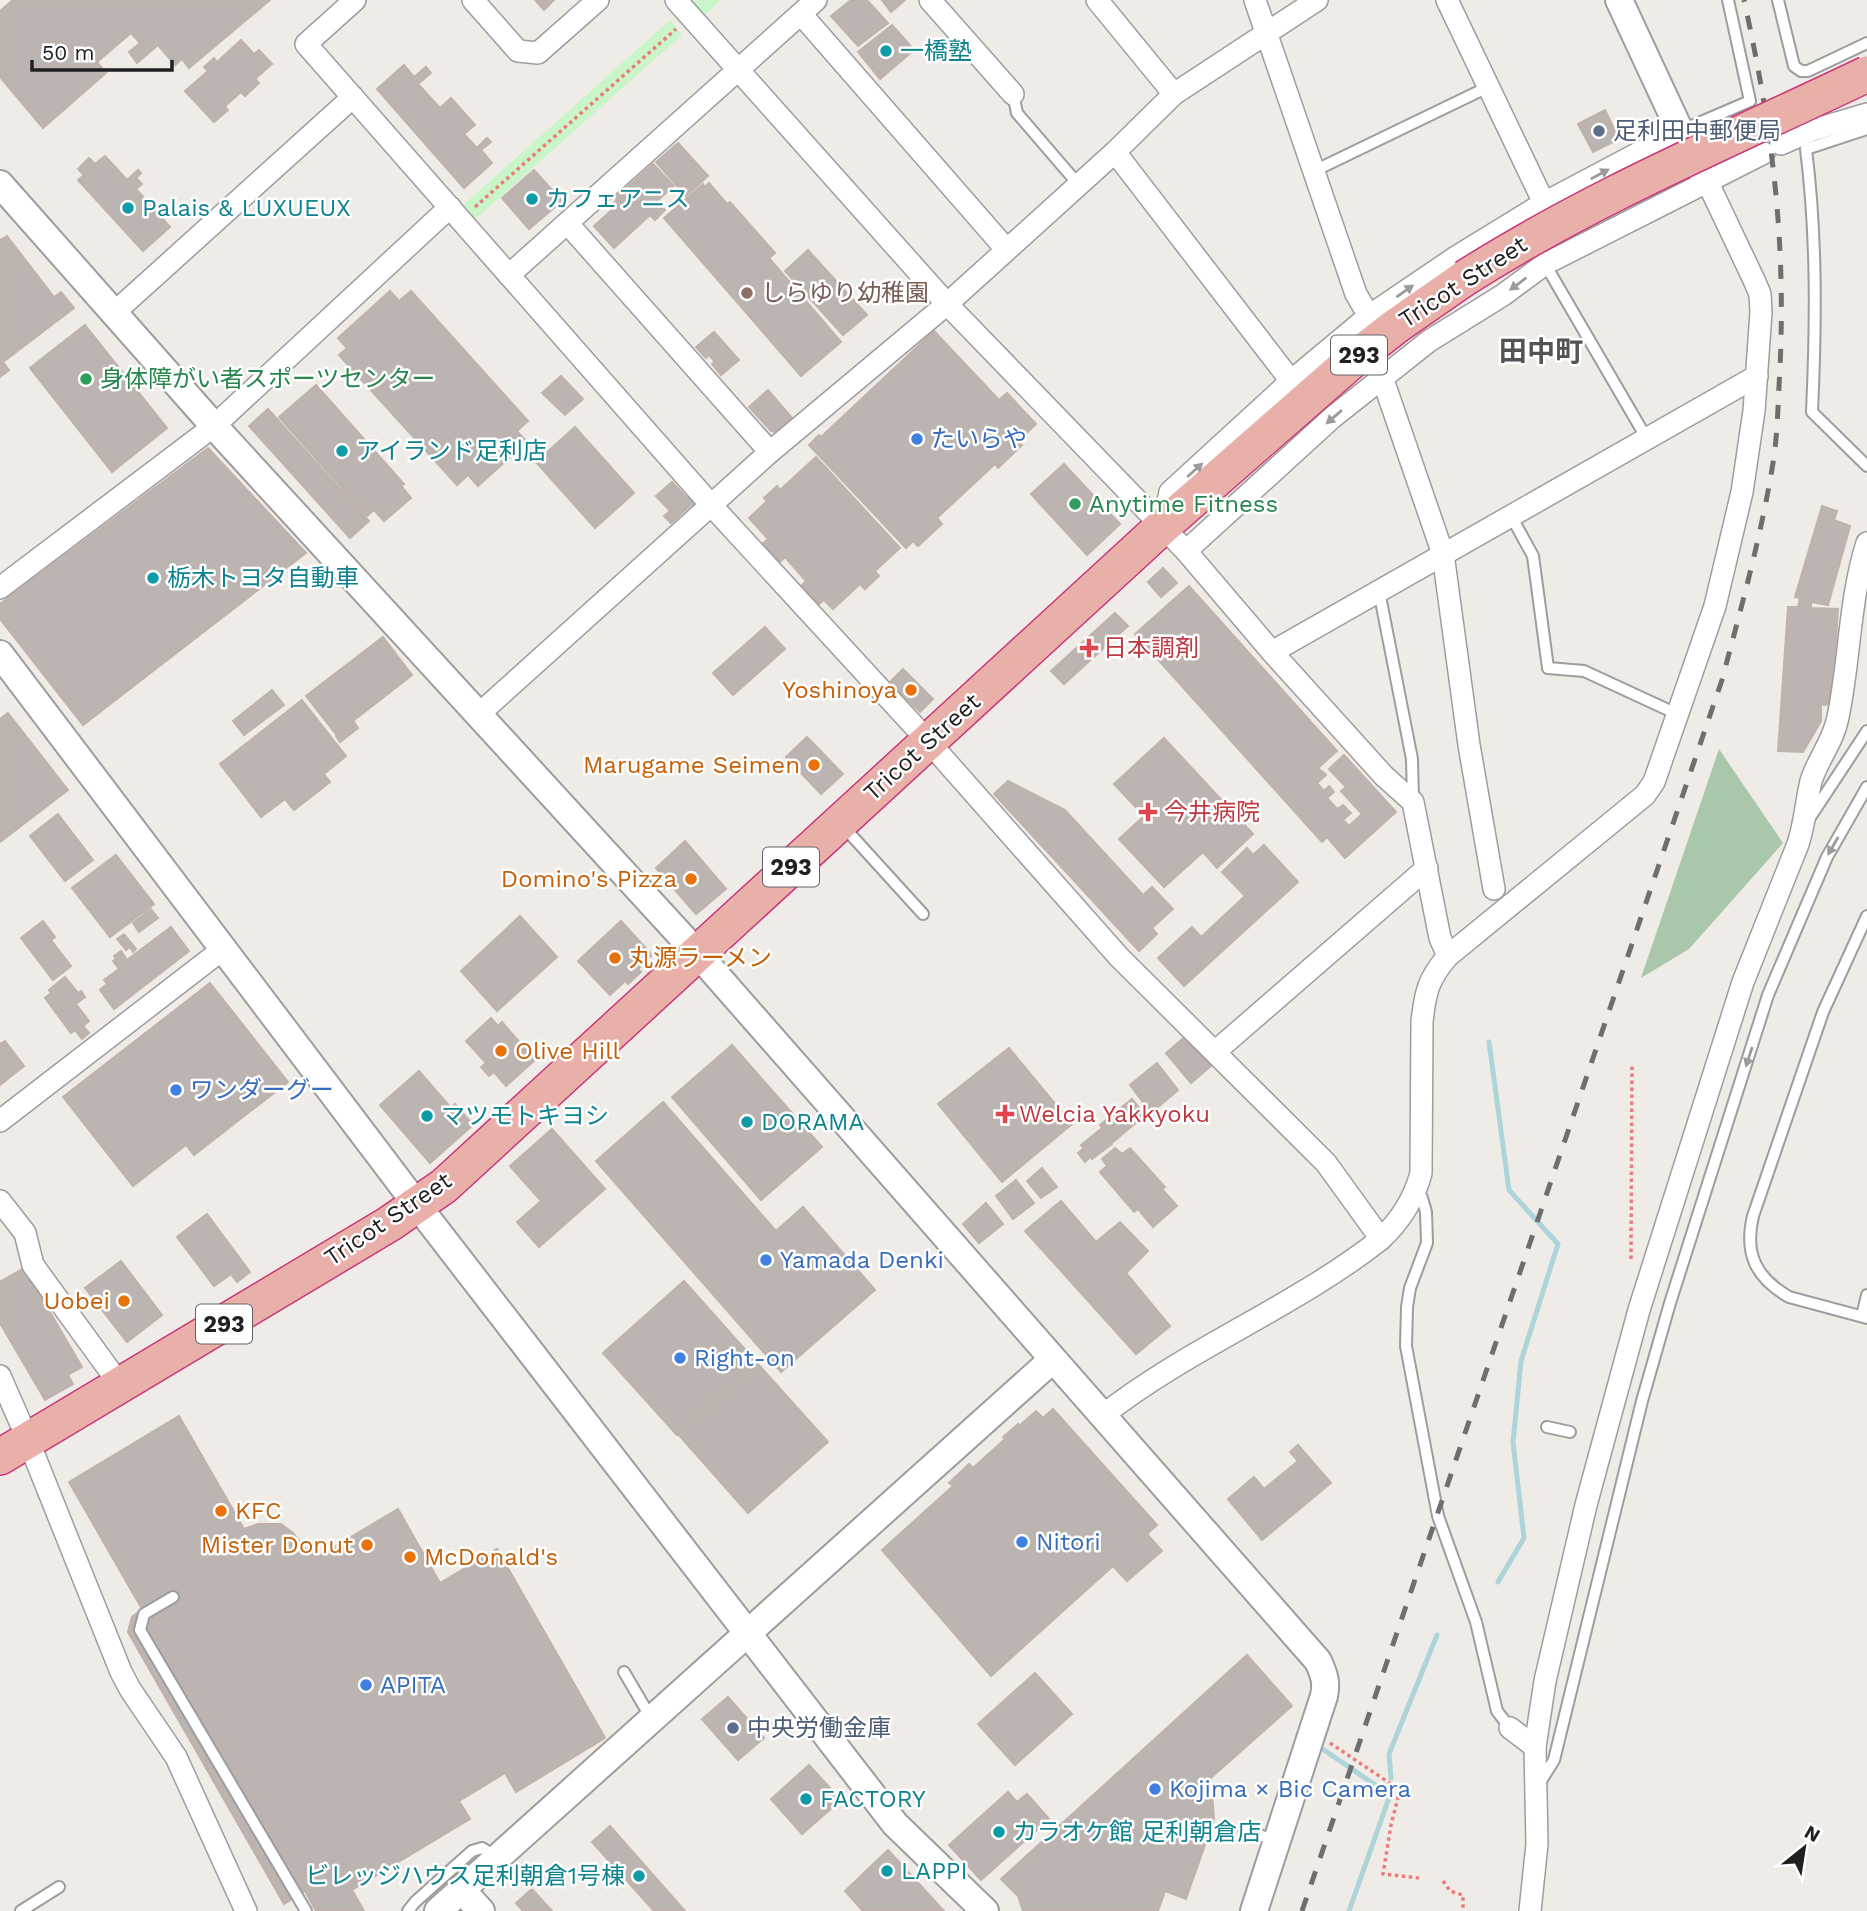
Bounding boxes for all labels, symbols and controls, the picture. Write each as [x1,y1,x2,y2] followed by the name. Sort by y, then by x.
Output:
[32,28,172,72] scale bar
[900,37,972,65] place label: 一橋塾
[42,40,94,65] text: 50 m
[878,43,894,59] marker: 一橋塾
[1613,117,1781,145] place label: 足利田中郵便局
[1591,123,1607,139] marker: 足利田中郵便局
[1590,168,1610,180] one-way arrow
[546,185,690,213] place label: カフェアニス
[524,191,540,207] marker: カフェアニス
[142,194,351,222] place label: Palais & LUXUEUX
[120,200,136,216] marker: Palais & LUXUEUX
[1394,230,1532,334] street label: Tricot Street
[1509,277,1527,291] one-way arrow
[761,279,929,307] place label: しらゆり幼稚園
[1396,284,1414,298] one-way arrow
[739,285,755,301] marker: しらゆり幼稚園
[1499,335,1583,368] district label: 田中町
[1331,336,1387,374] road number: 293
[100,365,436,393] place label: 身体障がい者スポーツセンター
[78,371,94,387] marker: 身体障がい者スポーツセンター
[1325,409,1343,425] one-way arrow
[931,425,1027,453] place label: たいらや
[909,431,925,447] marker: たいらや
[356,437,547,465] place label: アイランド足利店
[334,443,350,459] marker: アイランド足利店
[1186,463,1203,478] one-way arrow
[1089,490,1278,518] place label: Anytime Fitness
[1067,496,1083,512] marker: Anytime Fitness
[167,564,359,592] place label: 栃木トヨタ自動車
[145,570,161,586] marker: 栃木トヨタ自動車
[1103,634,1199,662] place label: 日本調剤
[1081,640,1097,656] marker: 日本調剤
[782,676,897,704] place label: Yoshinoya
[903,682,919,698] marker: Yoshinoya
[858,687,986,807] street label: Tricot Street
[583,751,800,779] place label: Marugame Seimen
[806,757,822,773] marker: Marugame Seimen
[1164,798,1260,826] place label: 今井病院
[1138,802,1158,822] marker: 今井病院
[1827,836,1839,856] one-way arrow
[763,848,819,887] road number: 293
[501,865,677,893] place label: Domino's Pizza
[683,871,699,887] marker: Domino's Pizza
[629,944,772,972] place label: 丸源ラーメン
[607,950,623,966] marker: 丸源ラーメン
[515,1037,621,1065] place label: Olive Hill
[493,1043,509,1059] marker: Olive Hill
[1743,1046,1753,1067] one-way arrow
[190,1076,334,1104] place label: ワンダーグー
[168,1082,184,1098] marker: ワンダーグー
[1019,1100,1210,1128] place label: Welcia Yakkyoku
[441,1102,609,1130] place label: マツモトキヨシ
[997,1106,1013,1122] marker: Welcia Yakkyoku
[419,1108,435,1124] marker: マツモトキヨシ
[761,1108,865,1136] place label: DORAMA
[739,1114,755,1130] marker: DORAMA
[319,1166,457,1272] street label: Tricot Street
[780,1246,944,1274] place label: Yamada Denki
[758,1252,774,1268] marker: Yamada Denki
[44,1287,110,1315] place label: Uobei
[116,1293,132,1309] marker: Uobei
[196,1304,252,1344] road number: 293
[694,1344,795,1372] place label: Right-on
[672,1350,688,1366] marker: Right-on
[235,1497,282,1525] place label: KFC
[213,1503,229,1519] marker: KFC
[1036,1528,1101,1556] place label: Nitori
[201,1531,353,1559] place label: Mister Donut
[1014,1534,1030,1550] marker: Nitori
[359,1537,375,1553] marker: Mister Donut
[424,1543,558,1571] place label: McDonald's
[402,1549,418,1565] marker: McDonald's
[380,1671,446,1699] place label: APITA
[358,1677,374,1693] marker: APITA
[747,1714,891,1742] place label: 中央労働金庫
[725,1720,741,1736] marker: 中央労働金庫
[1169,1775,1411,1803] place label: Kojima × Bic Camera
[1147,1781,1163,1797] marker: Kojima × Bic Camera
[820,1785,926,1813] place label: FACTORY
[798,1791,814,1807] marker: FACTORY
[1769,1813,1839,1883] north arrow
[1013,1818,1261,1846] place label: カラオケ館 足利朝倉店
[1800,1820,1824,1847] text: N
[991,1824,1007,1840] marker: カラオケ館 足利朝倉店
[901,1857,968,1885] place label: LAPPI
[305,1862,625,1890] place label: ビレッジハウス足利朝倉1号棟
[879,1863,895,1879] marker: LAPPI
[631,1868,647,1884] marker: ビレッジハウス足利朝倉1号棟

